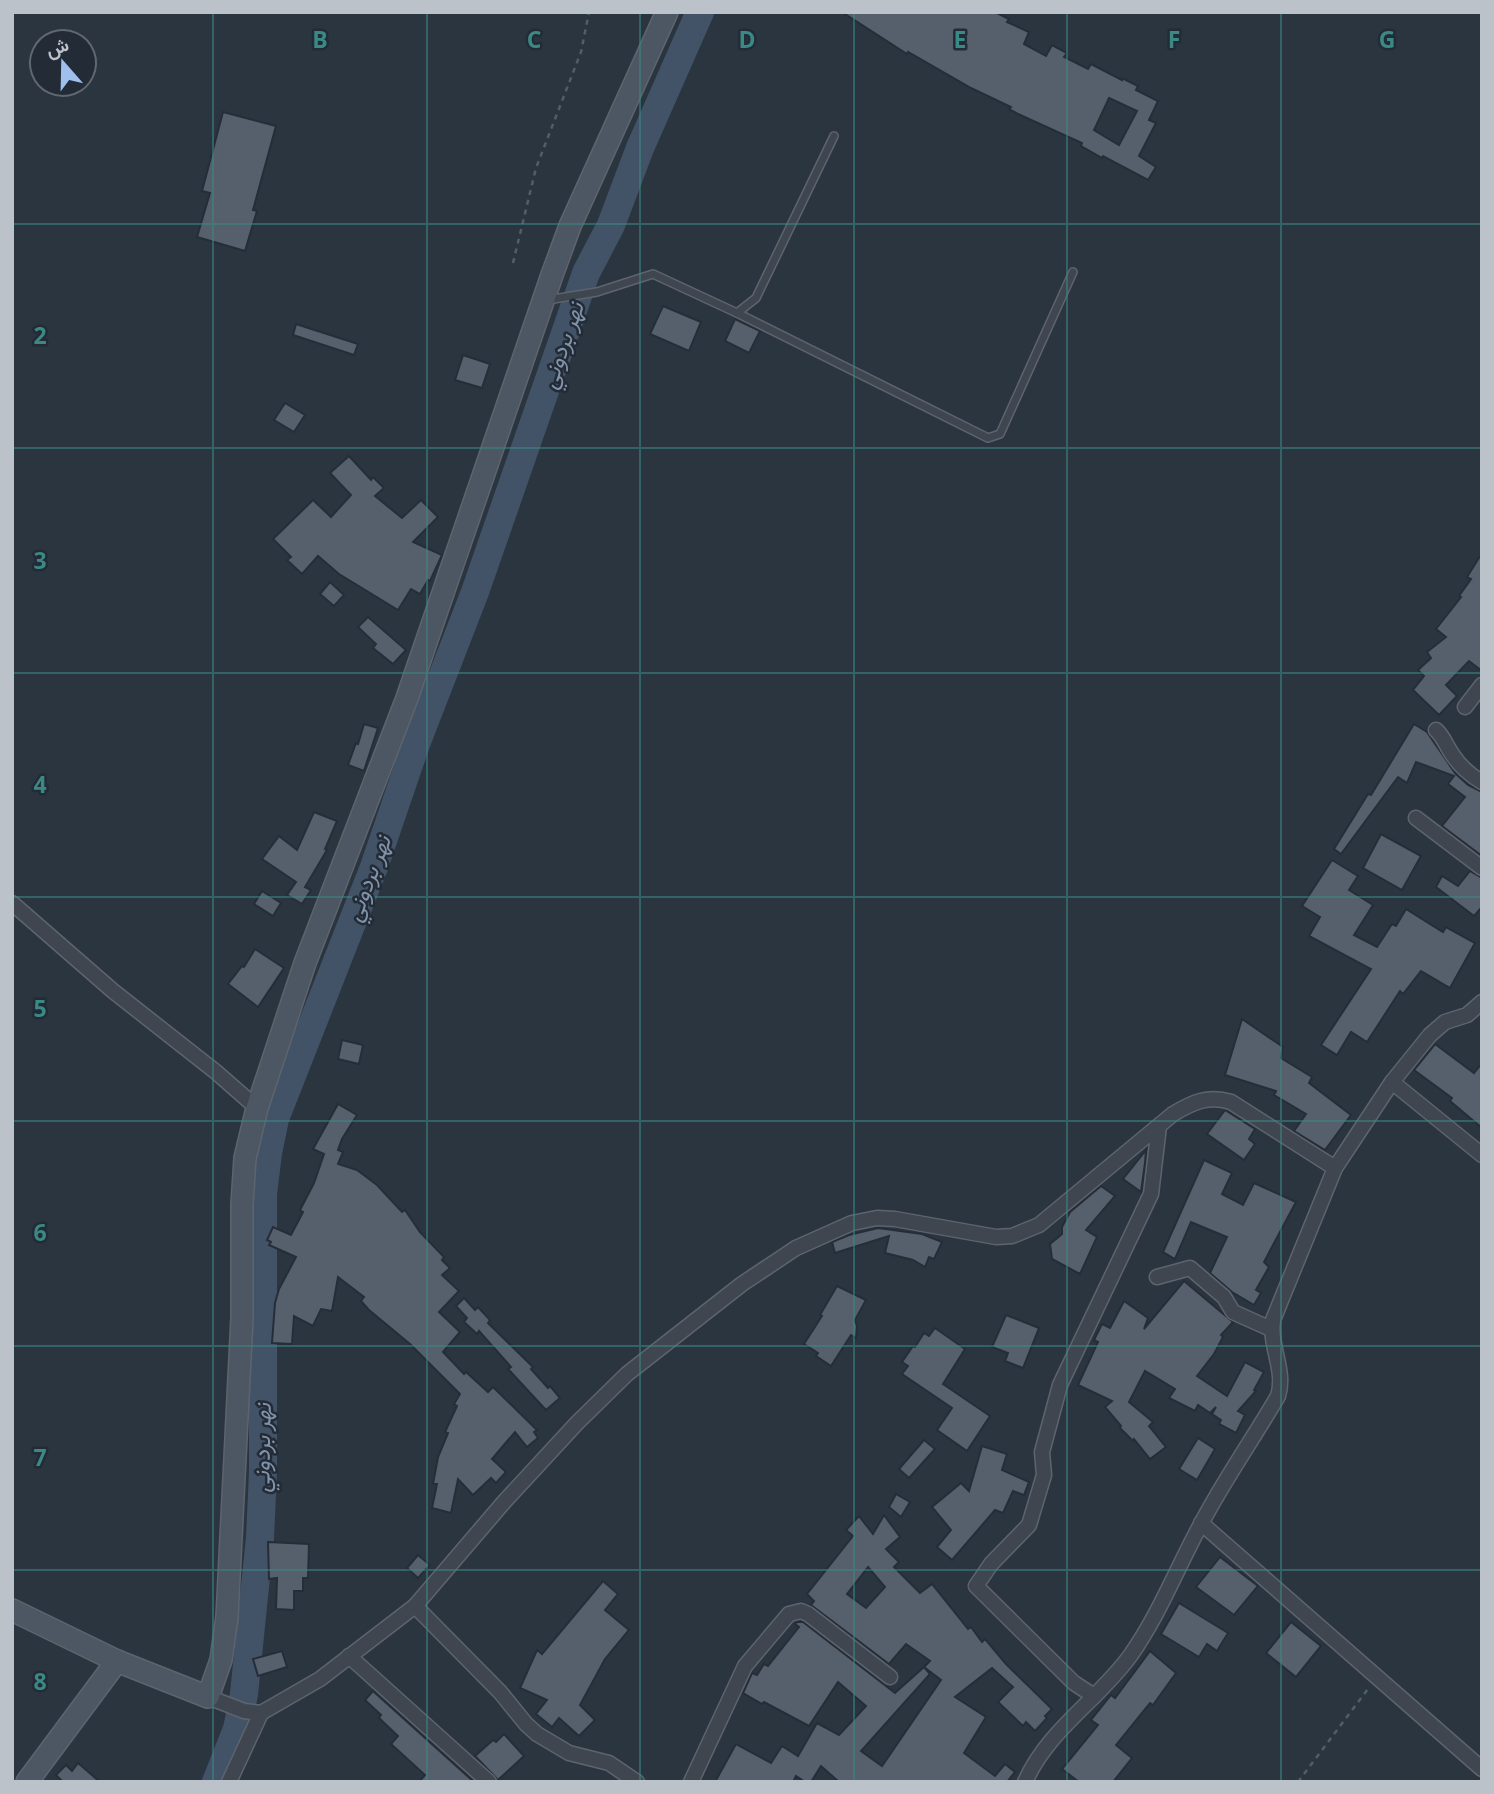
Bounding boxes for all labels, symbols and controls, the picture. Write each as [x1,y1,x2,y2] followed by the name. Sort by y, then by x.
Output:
[312,23,328,55] text: B
[527,23,541,55] text: C
[738,23,756,55] text: D
[954,23,966,55] text: E
[1168,23,1180,55] text: F
[1379,23,1395,55] text: G
[28,28,98,98] north arrow
[42,31,73,63] text: ش
[531,296,595,394] water label: نهر بردوني
[33,319,47,351] text: 2
[33,544,47,576] text: 3
[33,768,47,800] text: 4
[336,829,402,927] water label: نهر بردوني
[33,992,47,1024] text: 5
[33,1216,47,1248] text: 6
[244,1402,282,1493] water label: نهر بردوني
[33,1441,47,1473] text: 7
[33,1665,47,1697] text: 8

